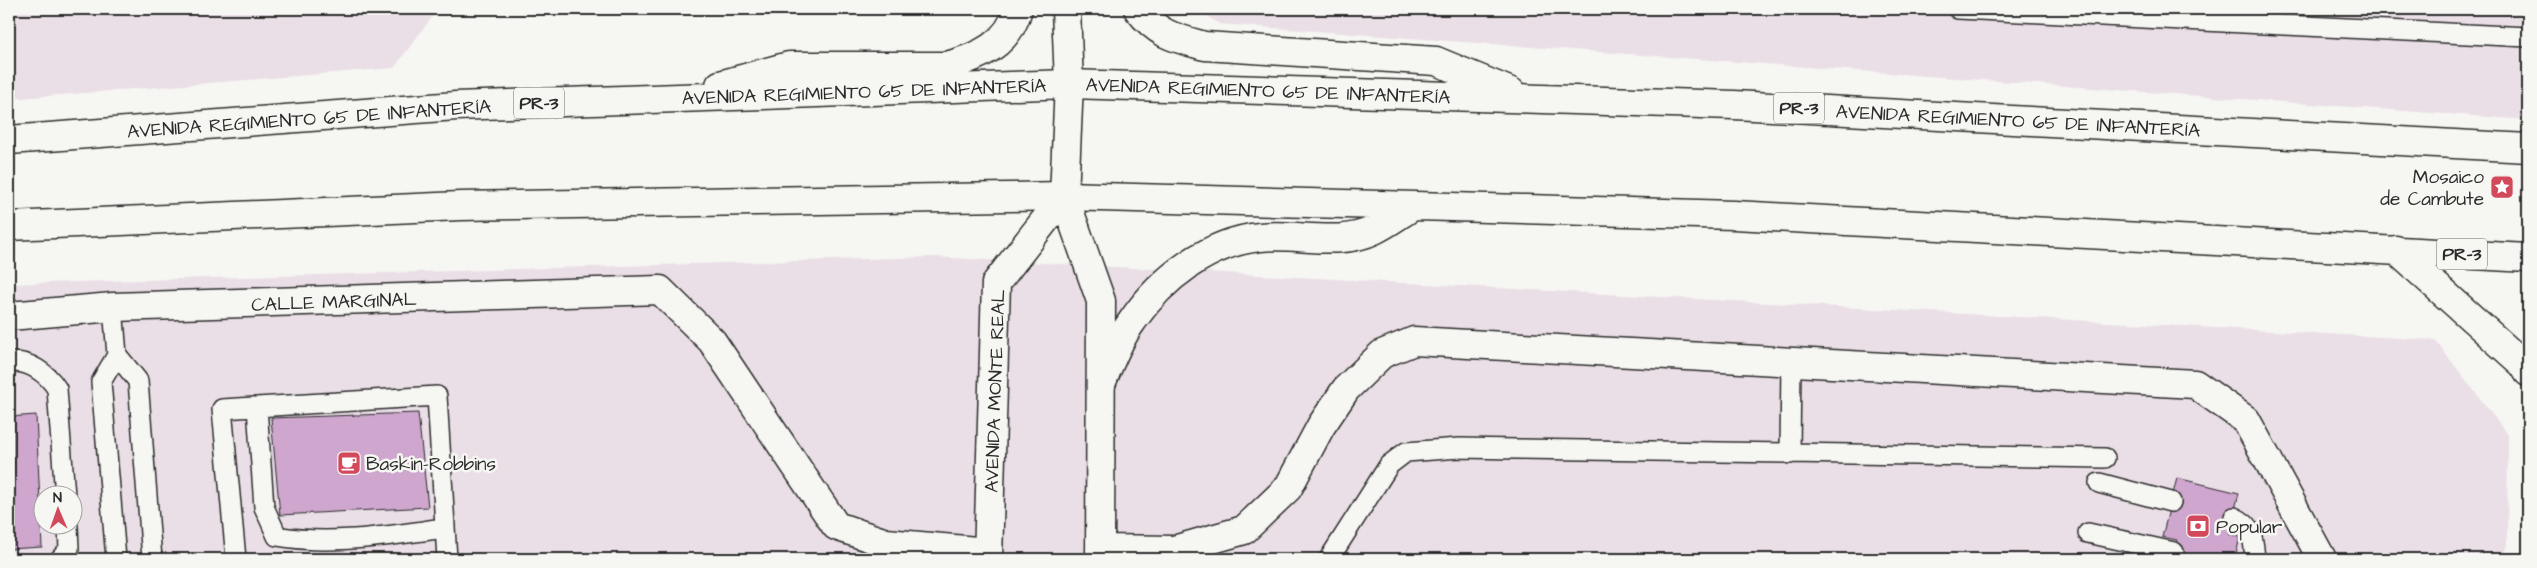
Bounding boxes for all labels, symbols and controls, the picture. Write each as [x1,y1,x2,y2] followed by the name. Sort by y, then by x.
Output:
[1085,72,1451,111] street label: AVENIDA REGIMIENTO 65 DE INFANTERÍA
[681,73,1047,112] street label: AVENIDA REGIMIENTO 65 DE INFANTERÍA
[514,88,564,119] road number: PR-3
[1774,92,1824,124] road number: PR-3
[126,93,492,146] street label: AVENIDA REGIMIENTO 65 DE INFANTERÍA
[1835,98,2201,145] street label: AVENIDA REGIMIENTO 65 DE INFANTERÍA
[2380,164,2484,213] place label: Mosaico de Cambute
[2489,174,2515,200] place icon: Mosaico de Cambute
[2437,238,2487,270] road number: PR-3
[251,286,417,319] street label: CALLE MARGINAL
[978,289,1013,493] street label: AVENIDA MONTE REAL
[336,450,362,476] cafe icon: Baskin-Robbins
[366,451,496,478] place label: Baskin-Robbins
[32,486,82,536] north arrow
[53,488,63,508] text: N
[2185,513,2211,539] bank icon: Popular
[2216,514,2283,541] place label: Popular

